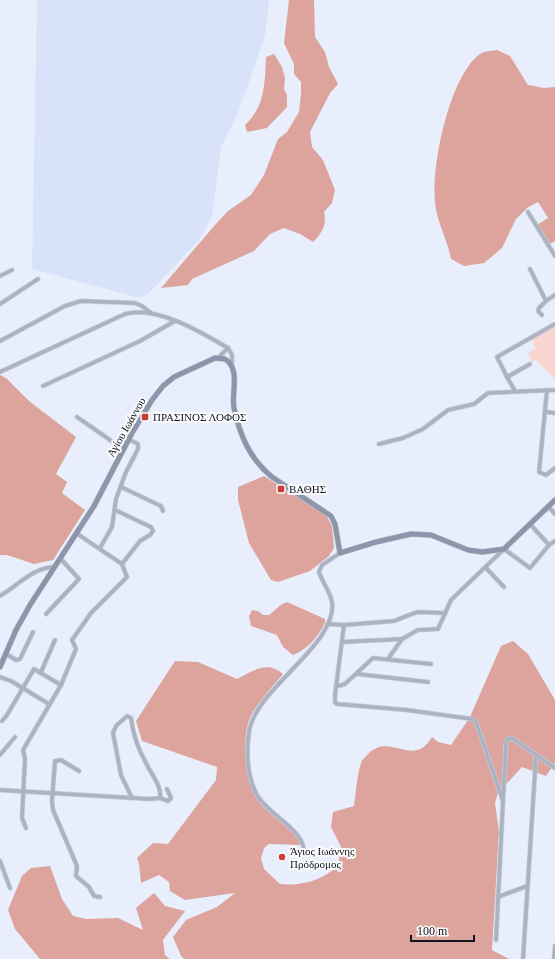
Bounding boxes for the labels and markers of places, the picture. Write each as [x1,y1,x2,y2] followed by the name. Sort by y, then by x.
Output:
[153,411,246,423] place label: ΠΡΑΣΙΝΟΣ ΛΟΦΟΣ
[140,412,150,422] marker: ΠΡΑΣΙΝΟΣ ΛΟΦΟΣ
[289,483,326,495] place label: ΒΑΘΗΣ
[276,484,286,494] marker: ΒΑΘΗΣ
[290,845,355,870] place label: Άγιος Ιωάννης Πρόδρομος
[277,852,287,862] marker: Άγιος Ιωάννης Πρόδρομος

